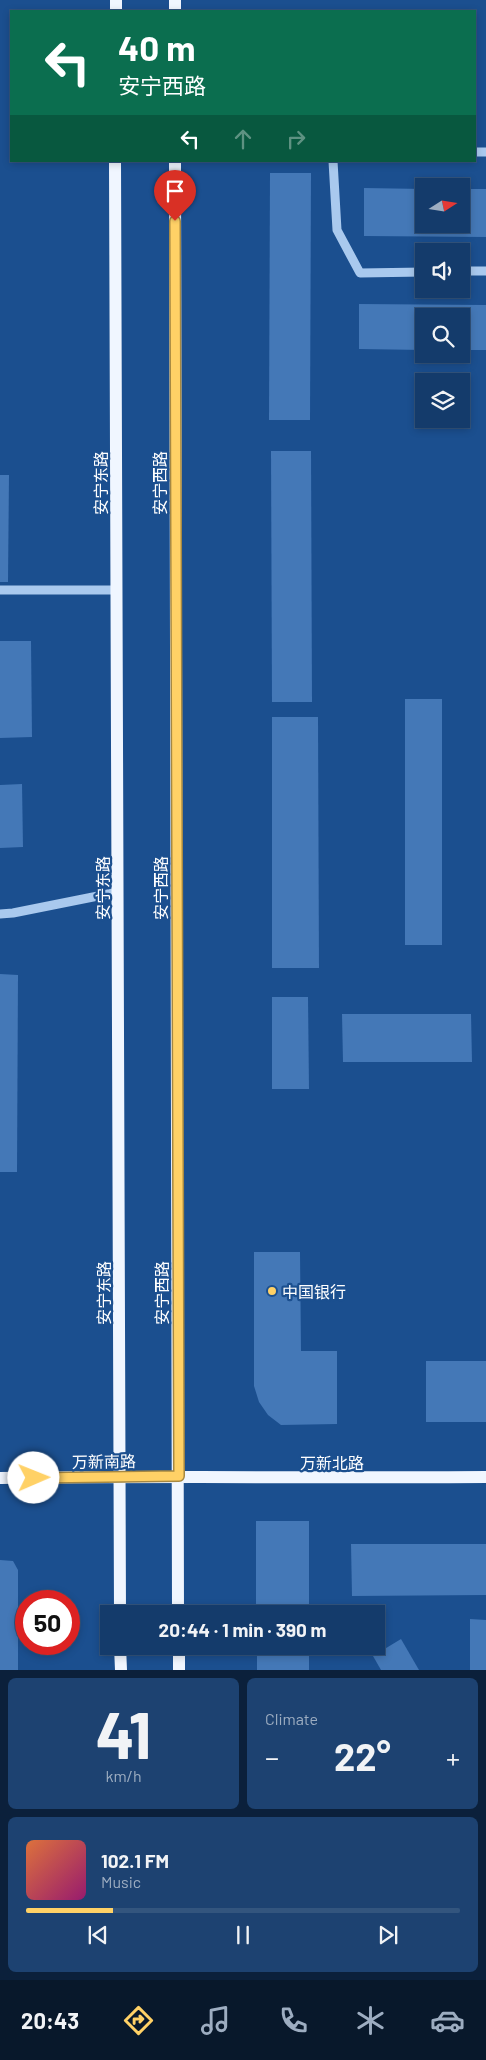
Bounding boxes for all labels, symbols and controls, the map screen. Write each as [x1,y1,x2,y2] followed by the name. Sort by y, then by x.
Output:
[118,26,195,68] text: 40 m
[35,30,100,95] icon: left
[118,72,206,98] text: 安宁西路
[176,125,204,153] icon: left
[229,125,257,153] icon: ahead
[282,125,310,153] icon: right
[154,170,196,221] pin
[161,177,189,205] icon: arrive
[415,178,470,232] north arrow
[415,178,470,428] map controls
[415,243,470,298] button: sound
[415,308,470,363] button: search
[415,373,470,428] button: layers
[91,451,110,515] street label: 安宁东路
[150,451,169,515] street label: 安宁西路
[93,856,112,920] street label: 安宁东路
[151,856,170,920] street label: 安宁西路
[94,1261,113,1325] street label: 安宁东路
[152,1261,171,1325] street label: 安宁西路
[282,1282,346,1301] place label: 中国银行
[266,1285,278,1297] marker: 中国银行
[7,1451,59,1503] position arrow
[72,1451,136,1471] street label: 万新南路
[300,1453,364,1472] street label: 万新北路
[15,1590,80,1655] speed limit sign: 50
[159,1618,326,1641] text: 20:44 · 1 min · 390 m
[95,1694,152,1772] text: 41
[265,1709,318,1728] text: Climate
[334,1733,391,1779] text: 22°
[265,1740,279,1774] text: −
[446,1740,460,1774] text: +
[105,1766,142,1785] text: km/h
[101,1849,169,1872] text: 102.1 FM
[101,1872,141,1891] text: Music
[84,1921,112,1949] icon: previous
[229,1921,257,1949] icon: pause
[374,1921,402,1949] icon: next
[121,2003,156,2038] icon: directions
[198,2003,233,2038] icon: music
[276,2003,311,2038] icon: phone
[353,2003,388,2038] icon: climate
[430,2003,465,2038] icon: car
[21,2007,79,2033] text: 20:43

